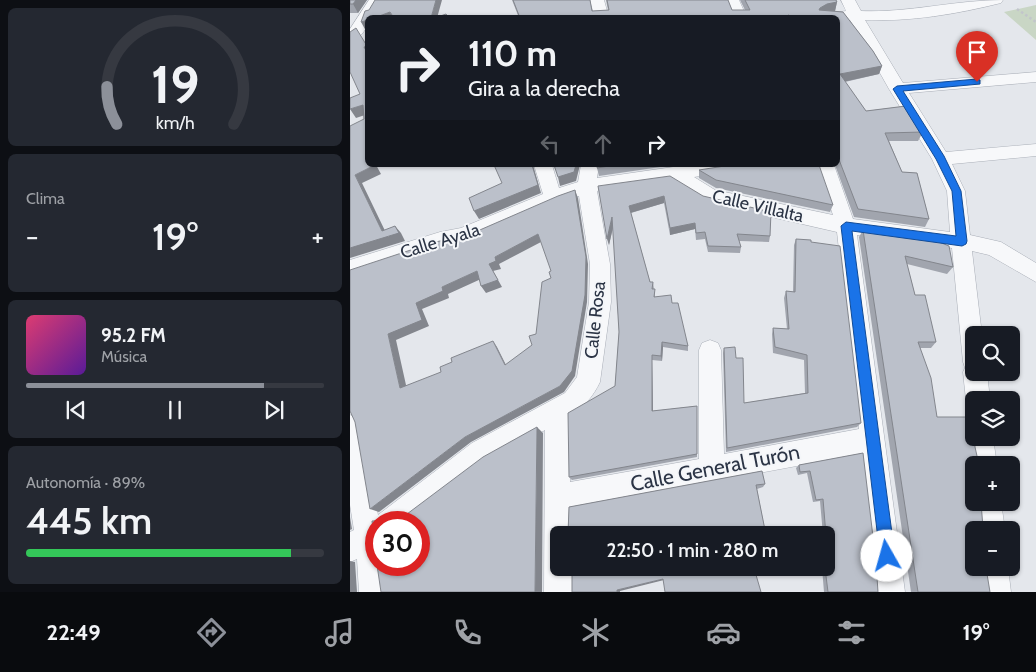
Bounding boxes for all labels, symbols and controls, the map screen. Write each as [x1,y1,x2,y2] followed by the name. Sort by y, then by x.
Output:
[956,31,998,82] pin
[468,32,557,75] text: 110 m
[385,35,450,100] icon: right
[963,38,991,66] icon: arrive
[151,53,199,116] text: 19
[468,75,620,102] text: Gira a la derecha
[155,112,195,133] text: km/h
[536,130,564,158] icon: left
[589,130,617,158] icon: ahead
[642,130,670,158] icon: right
[710,185,806,227] street label: Calle Villalta
[26,189,65,208] text: Clima
[152,213,198,260] text: 19°
[397,218,483,264] street label: Calle Ayala
[26,219,38,253] text: −
[312,219,324,253] text: +
[580,280,610,360] street label: Calle Rosa
[101,324,166,347] text: 95.2 FM
[965,326,1020,576] map controls
[965,326,1020,381] button: search
[101,347,147,366] text: Música
[965,391,1020,446] button: layers
[62,396,90,424] icon: previous
[161,396,189,424] icon: pause
[260,396,288,424] icon: next
[628,439,802,496] street label: Calle General Turón
[965,456,1020,511] button: +
[26,473,145,492] text: Autonomía · 89%
[26,497,152,544] text: 445 km
[365,511,430,576] speed limit sign: 30
[965,521,1020,576] button: −
[860,529,912,581] position arrow
[607,539,778,562] text: 22:50 · 1 min · 280 m
[194,615,229,650] icon: directions
[322,615,357,650] icon: music
[450,615,485,650] icon: phone
[578,615,613,650] icon: climate
[706,615,741,650] icon: car
[834,615,869,650] icon: filters
[47,619,101,646] text: 22:49
[963,619,989,646] text: 19°

